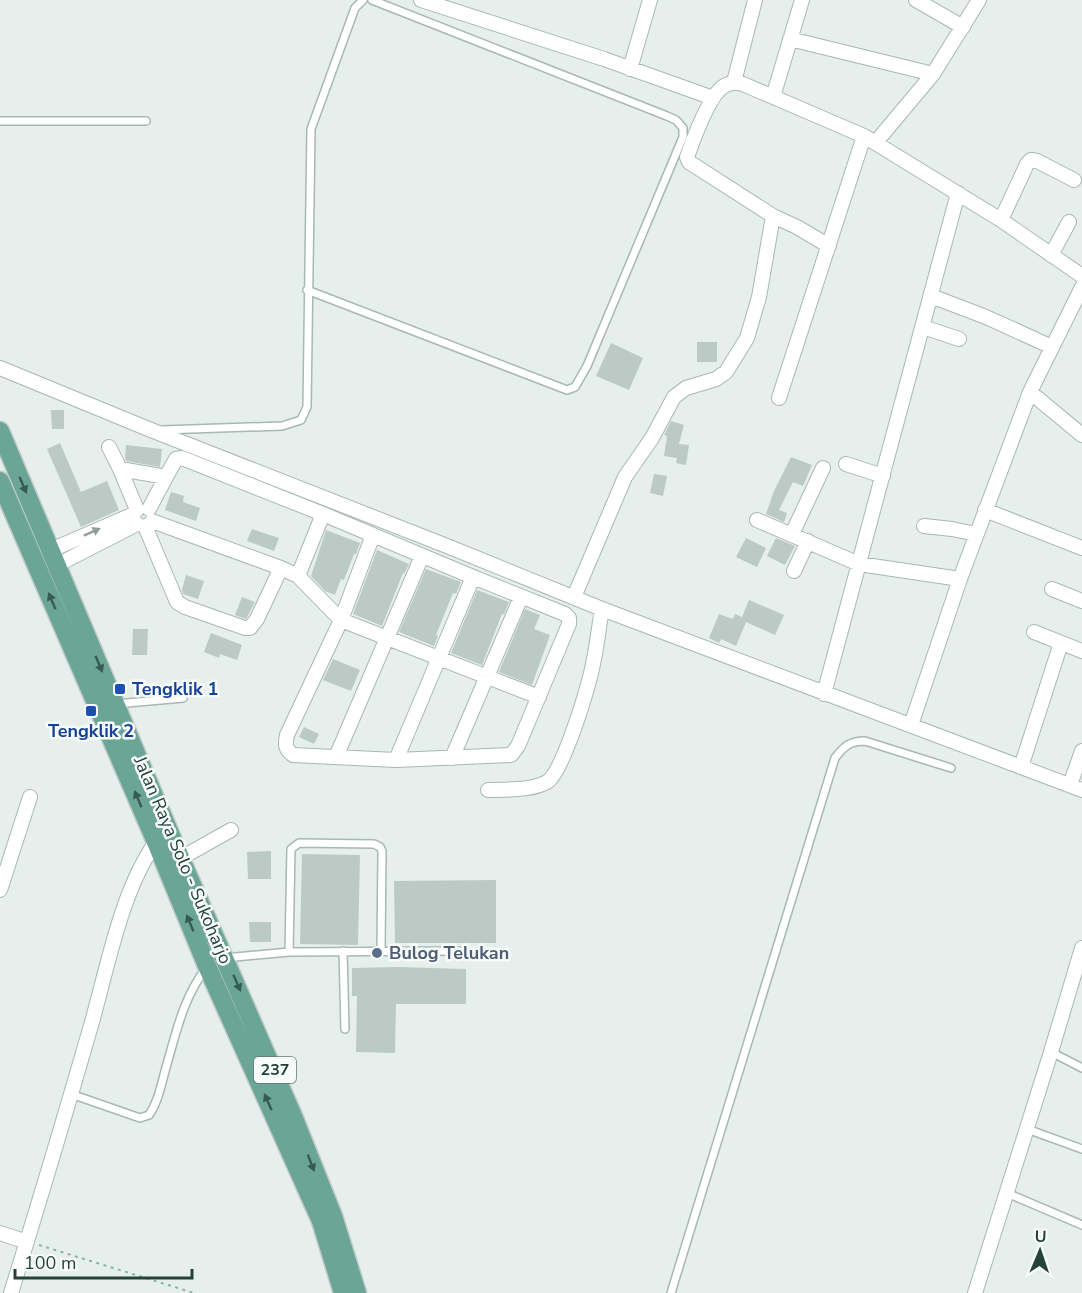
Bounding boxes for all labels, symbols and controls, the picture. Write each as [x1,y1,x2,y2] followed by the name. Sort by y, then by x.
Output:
[19,476,28,494] one-way arrow
[84,527,102,537] one-way arrow
[47,592,56,610] one-way arrow
[95,656,104,673] one-way arrow
[132,677,218,701] place label: Tengklik 1
[113,682,127,696] marker: Tengklik 1
[84,704,98,718] marker: Tengklik 2
[48,719,134,743] place label: Tengklik 2
[128,752,238,968] street label: Jalan Raya Solo - Sukoharjo
[133,790,143,808] one-way arrow
[185,914,195,932] one-way arrow
[389,941,509,965] place label: Bulog Telukan
[370,946,384,960] marker: Bulog Telukan
[232,975,241,992] one-way arrow
[254,1057,296,1083] road number: 237
[263,1093,272,1111] one-way arrow
[307,1154,317,1172] one-way arrow
[1010,1221,1070,1281] north arrow
[1034,1226,1047,1248] text: U
[15,1242,192,1280] scale bar
[24,1251,76,1275] text: 100 m

